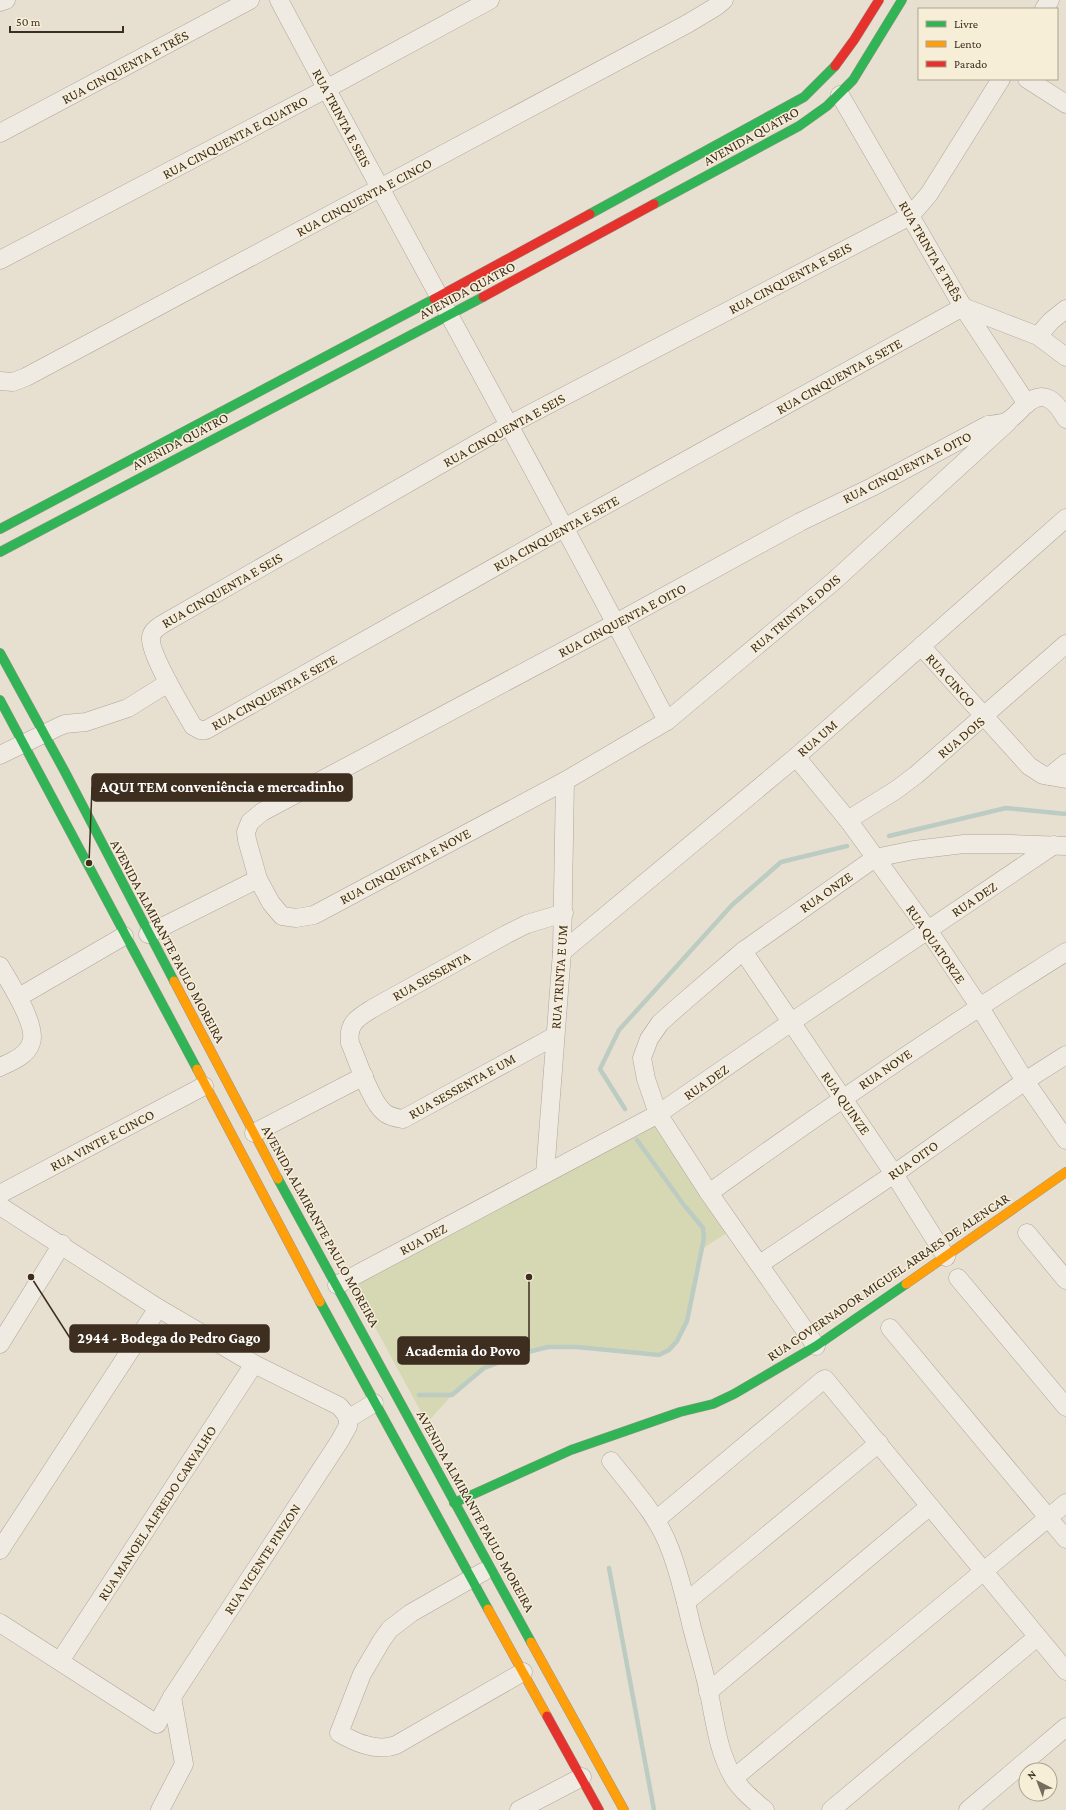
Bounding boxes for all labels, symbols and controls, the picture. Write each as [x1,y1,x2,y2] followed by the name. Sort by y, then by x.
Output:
[10,8,123,34] scale bar
[918,8,1058,80] legend
[16,15,41,29] text: 50 m
[954,17,978,31] text: Livre
[59,27,192,107] street label: RUA CINQUENTA E TRÊS
[954,37,982,51] text: Lento
[954,57,987,71] text: Parado
[309,66,375,170] street label: RUA TRINTA E SEIS
[160,92,310,182] street label: RUA CINQUENTA E QUATRO
[700,103,802,169] street label: AVENIDA QUATRO
[293,154,435,240] street label: RUA CINQUENTA E CINCO
[896,198,966,304] street label: RUA TRINTA E TRÊS
[726,239,855,317] street label: RUA CINQUENTA E SEIS
[416,258,518,322] street label: AVENIDA QUATRO
[773,335,905,417] street label: RUA CINQUENTA E SETE
[440,390,568,470] street label: RUA CINQUENTA E SEIS
[129,409,231,473] street label: AVENIDA QUATRO
[840,428,974,506] street label: RUA CINQUENTA E OITO
[490,492,622,574] street label: RUA CINQUENTA E SETE
[159,549,286,631] street label: RUA CINQUENTA E SEIS
[746,570,844,656] street label: RUA TRINTA E DOIS
[555,580,689,660] street label: RUA CINQUENTA E OITO
[923,650,979,710] street label: RUA CINCO
[208,651,340,733] street label: RUA CINQUENTA E SETE
[934,712,988,761] street label: RUA DOIS
[794,716,840,760] street label: RUA UM
[92,774,352,801] callout: AQUI TEM conveniência e mercadinho
[99,779,344,795] text: AQUI TEM conveniência e mercadinho
[337,824,474,907] street label: RUA CINQUENTA E NOVE
[107,837,229,1045] street label: AVENIDA ALMIRANTE PAULO MOREIRA
[797,868,856,916] street label: RUA ONZE
[948,878,1000,920] street label: RUA DEZ
[903,902,969,987] street label: RUA QUATORZE
[547,924,571,1030] street label: RUA TRINTA E UM
[389,948,473,1004] street label: RUA SESSENTA
[855,1045,915,1093] street label: RUA NOVE
[406,1050,518,1122] street label: RUA SESSENTA E UM
[680,1061,732,1103] street label: RUA DEZ
[818,1068,874,1138] street label: RUA QUINZE
[47,1106,157,1174] street label: RUA VINTE E CINCO
[259,1122,383,1330] street label: AVENIDA ALMIRANTE PAULO MOREIRA
[885,1137,941,1183] street label: RUA OITO
[764,1190,1012,1364] street label: RUA GOVERNADOR MIGUEL ARRAES DE ALENCAR
[397,1220,449,1258] street label: RUA DEZ
[70,1325,269,1352] callout: 2944 - Bodega do Pedro Gago
[77,1330,261,1346] text: 2944 - Bodega do Pedro Gago
[398,1337,529,1364] callout: Academia do Povo
[405,1343,521,1359] text: Academia do Povo
[414,1407,538,1615] street label: AVENIDA ALMIRANTE PAULO MOREIRA
[94,1422,220,1604] street label: RUA MANOEL ALFREDO CARVALHO
[220,1501,304,1617] street label: RUA VICENTE PINZON
[1018,1762,1058,1802] north arrow
[1025,1767,1038,1782] text: N

